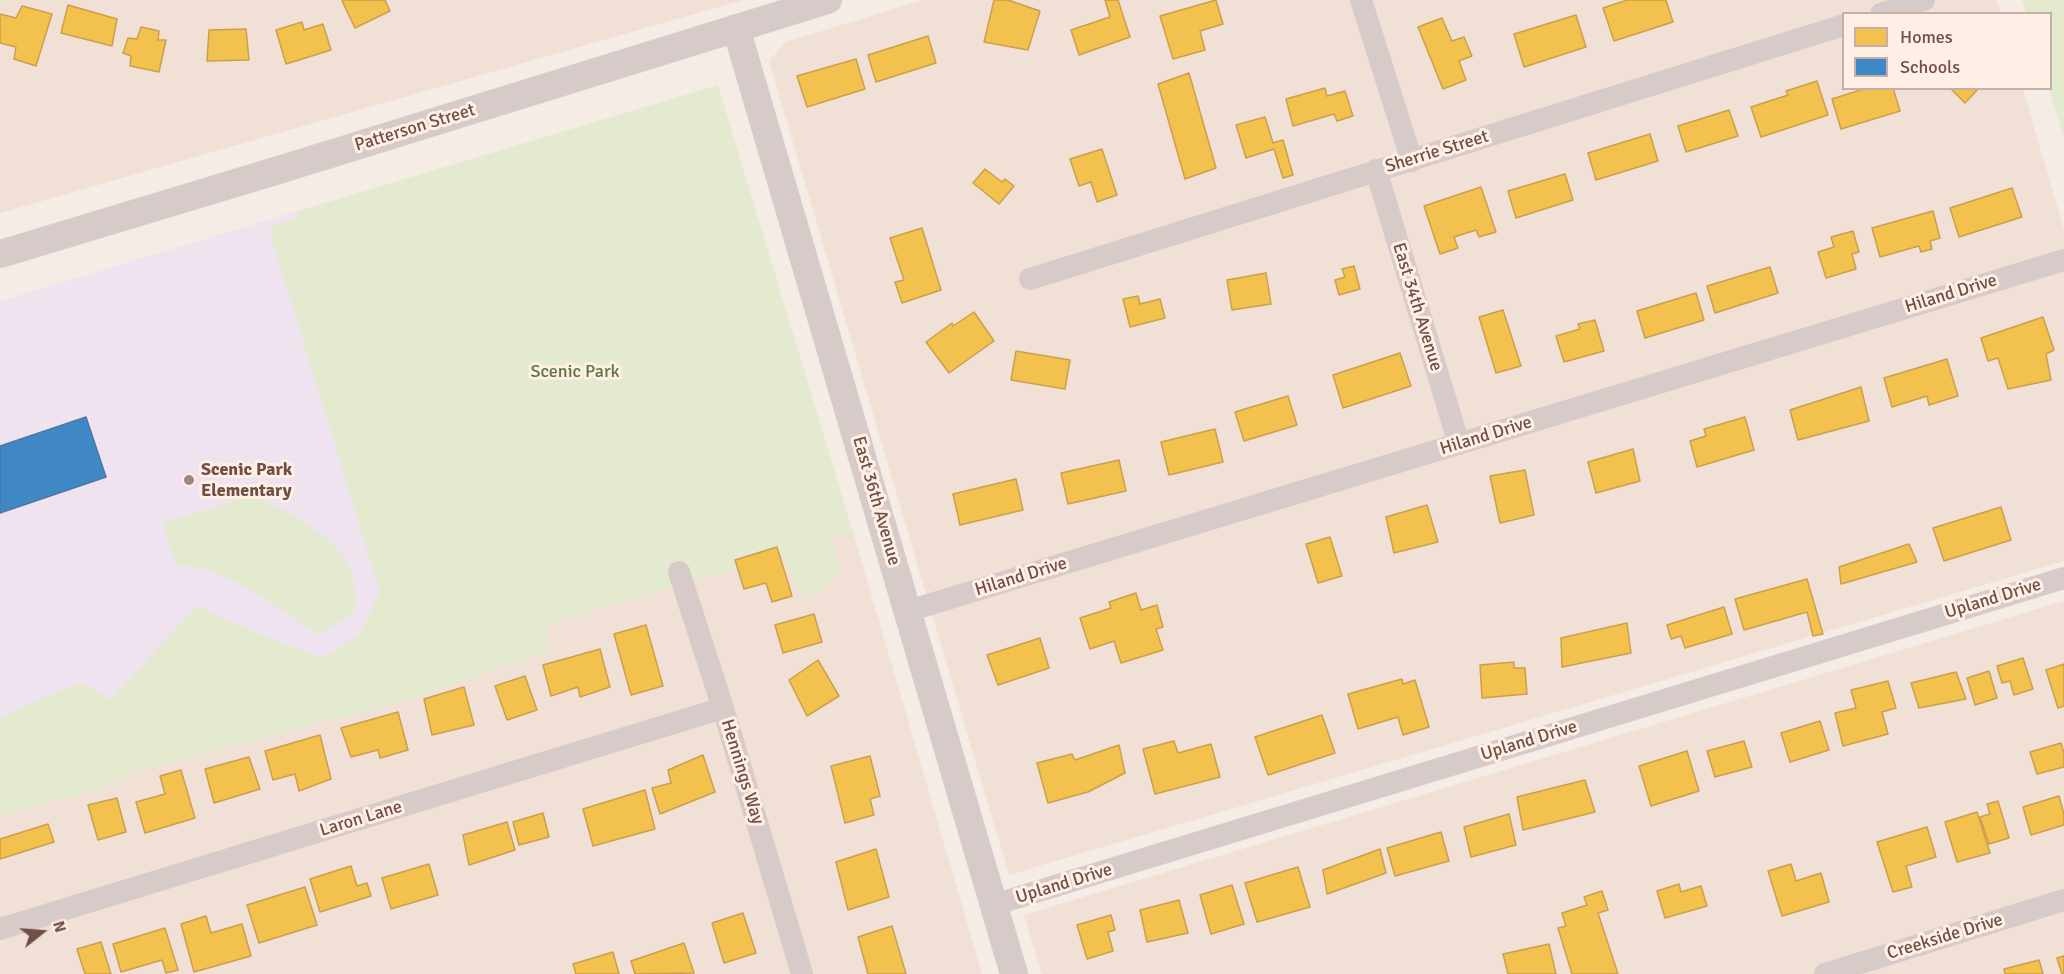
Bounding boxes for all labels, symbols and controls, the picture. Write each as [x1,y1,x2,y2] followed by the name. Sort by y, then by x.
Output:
[1842,12,2052,90] legend
[1900,26,1953,48] text: Homes
[1900,56,1960,78] text: Schools
[352,99,478,157] street label: Patterson Street
[1383,126,1491,178] street label: Sherrie Street
[1387,240,1447,374] street label: East 34th Avenue
[1902,270,2000,318] street label: Hiland Drive
[530,361,620,383] park label: Scenic Park
[1437,412,1535,460] street label: Hiland Drive
[847,434,905,568] street label: East 36th Avenue
[201,459,292,502] place label: Scenic Park Elementary
[182,473,196,487] marker: Scenic Park Elementary
[972,553,1070,601] street label: Hiland Drive
[1942,574,2044,624] street label: Upland Drive
[1478,716,1580,766] street label: Upland Drive
[716,717,768,827] street label: Hennings Way
[317,796,405,842] street label: Laron Lane
[1013,859,1115,909] street label: Upland Drive
[12,902,72,962] north arrow
[1885,909,2005,965] street label: Creekside Drive
[48,918,70,935] text: N

